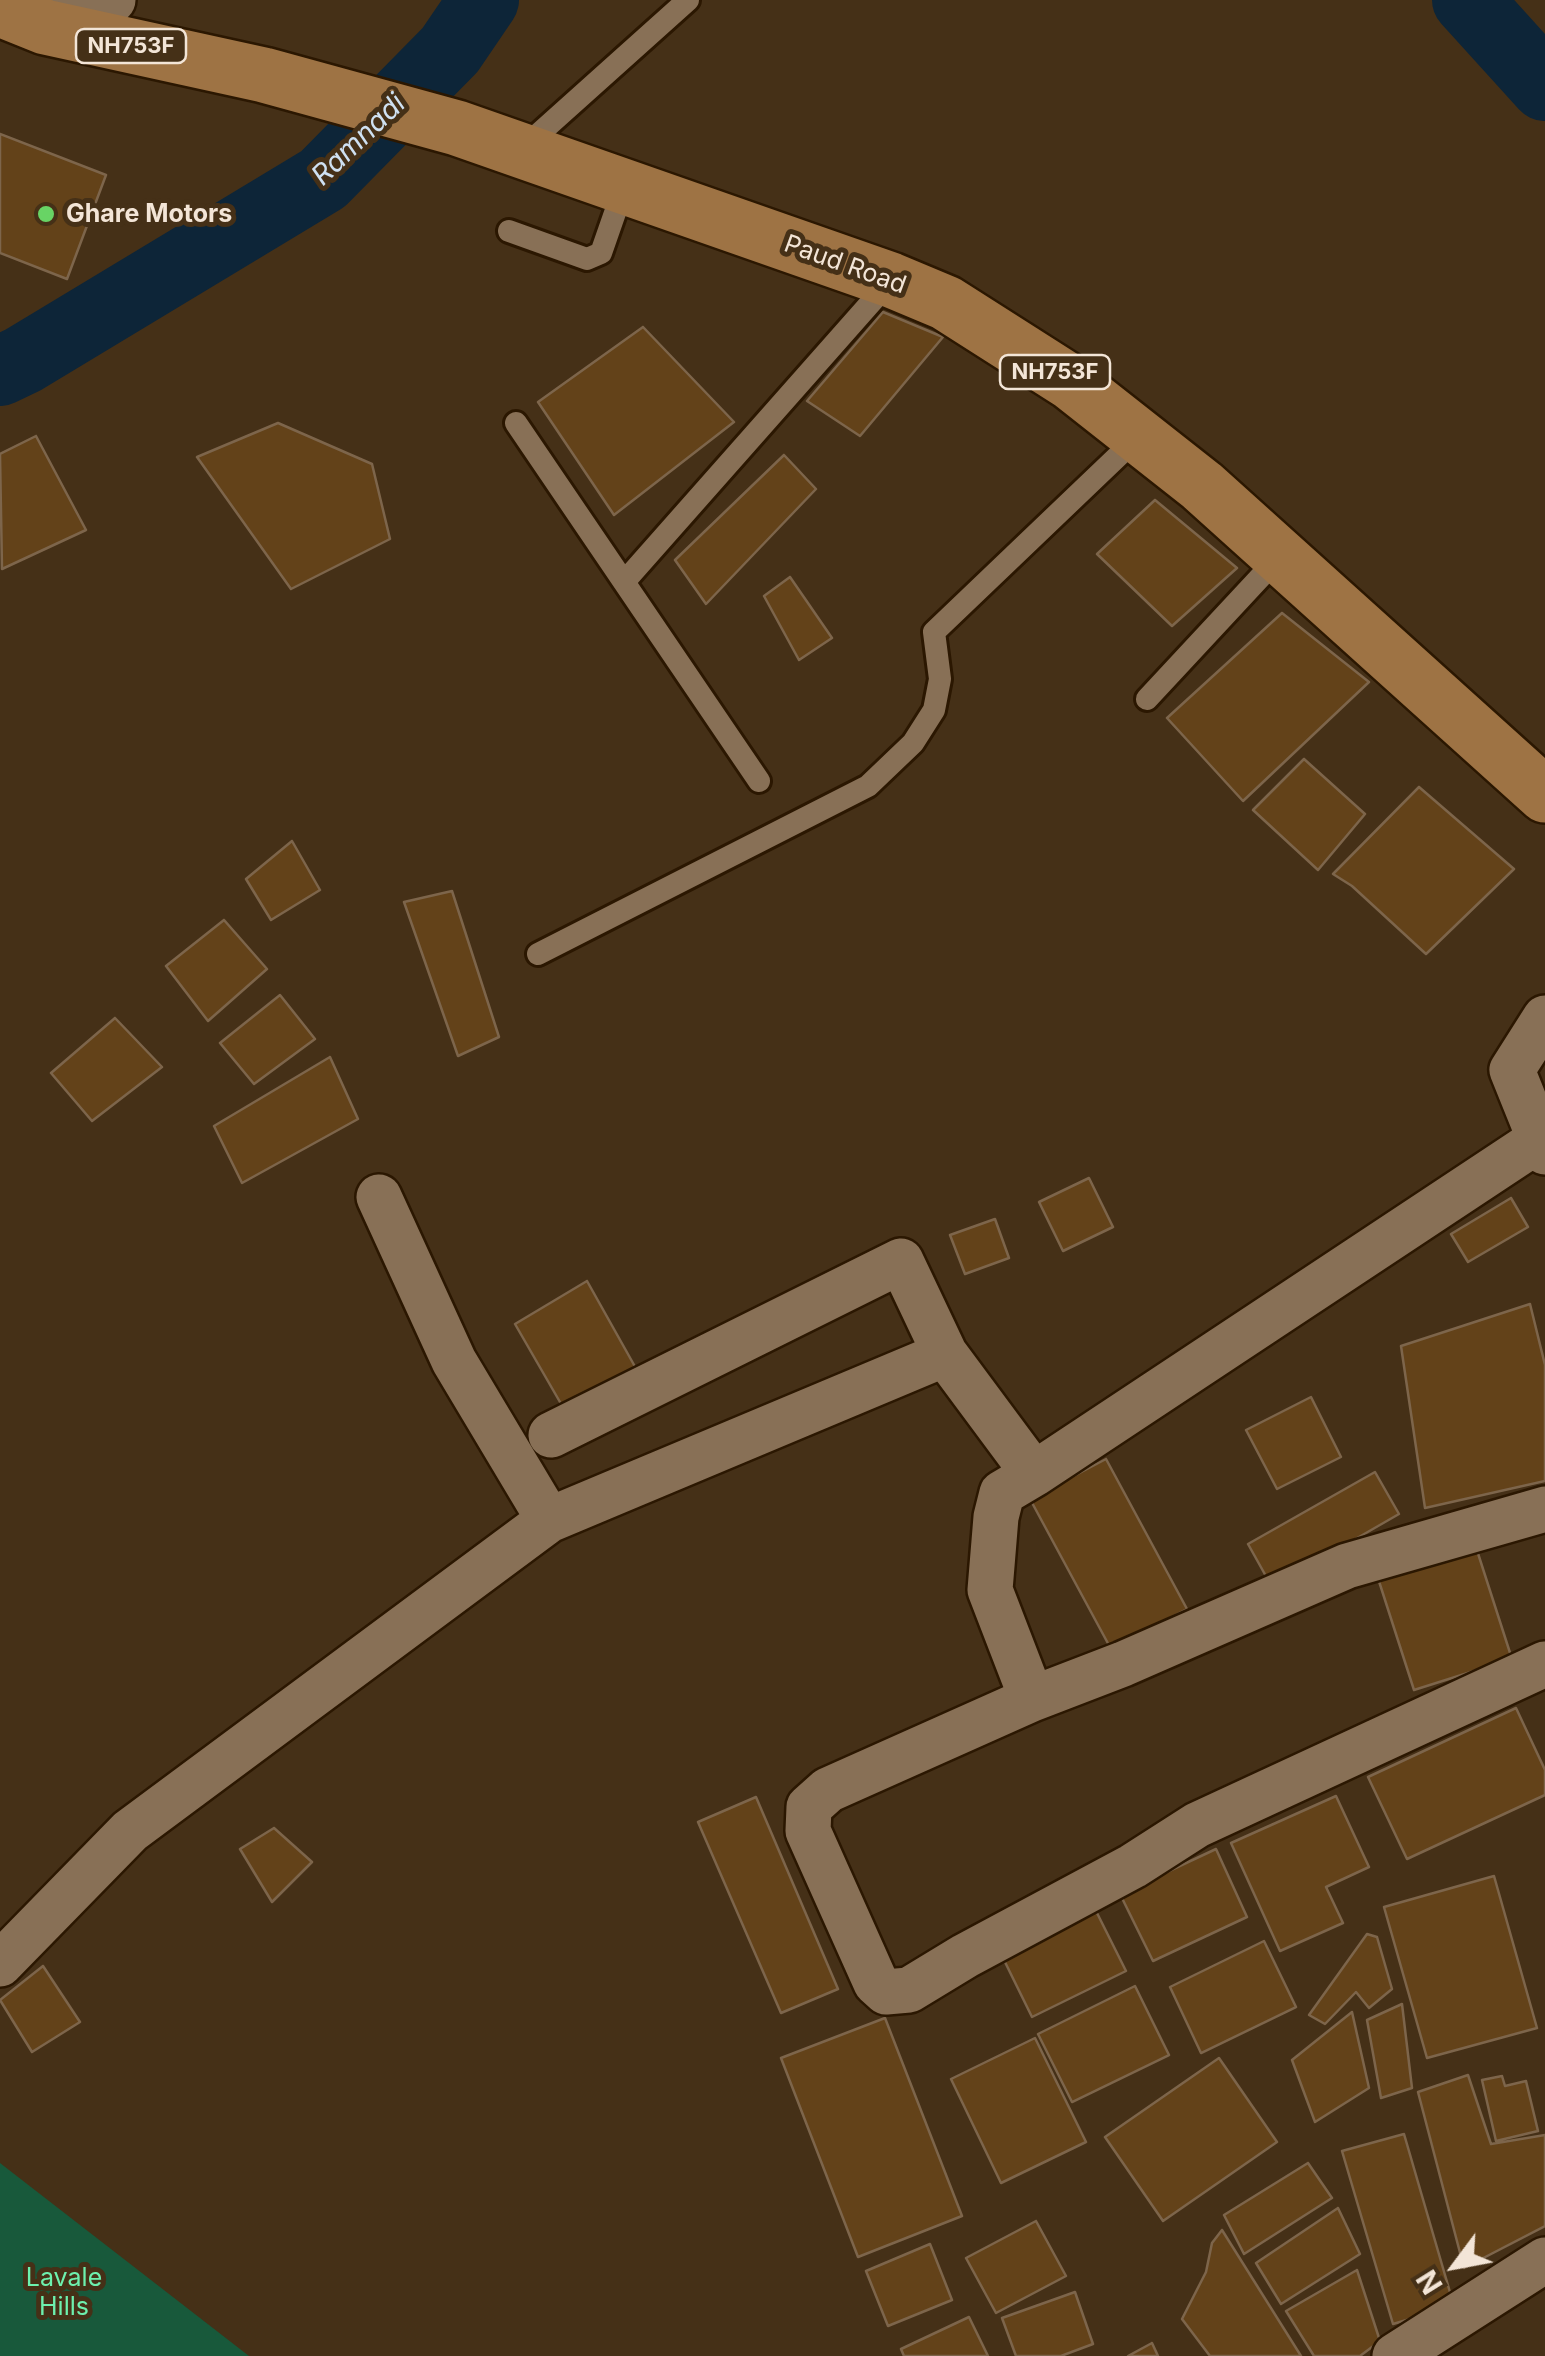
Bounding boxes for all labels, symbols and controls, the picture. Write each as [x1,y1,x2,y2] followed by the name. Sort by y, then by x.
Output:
[76,29,186,63] road number: NH753F
[305,87,413,193] water label: Ramnadi
[66,199,232,229] place label: Ghare Motors
[35,203,57,225] marker: Ghare Motors
[780,229,910,301] street label: Paud Road
[1000,355,1110,389] road number: NH753F
[1405,2216,1505,2316] north arrow
[26,2263,102,2322] park label: Lavale Hills
[1409,2264,1450,2300] text: N

